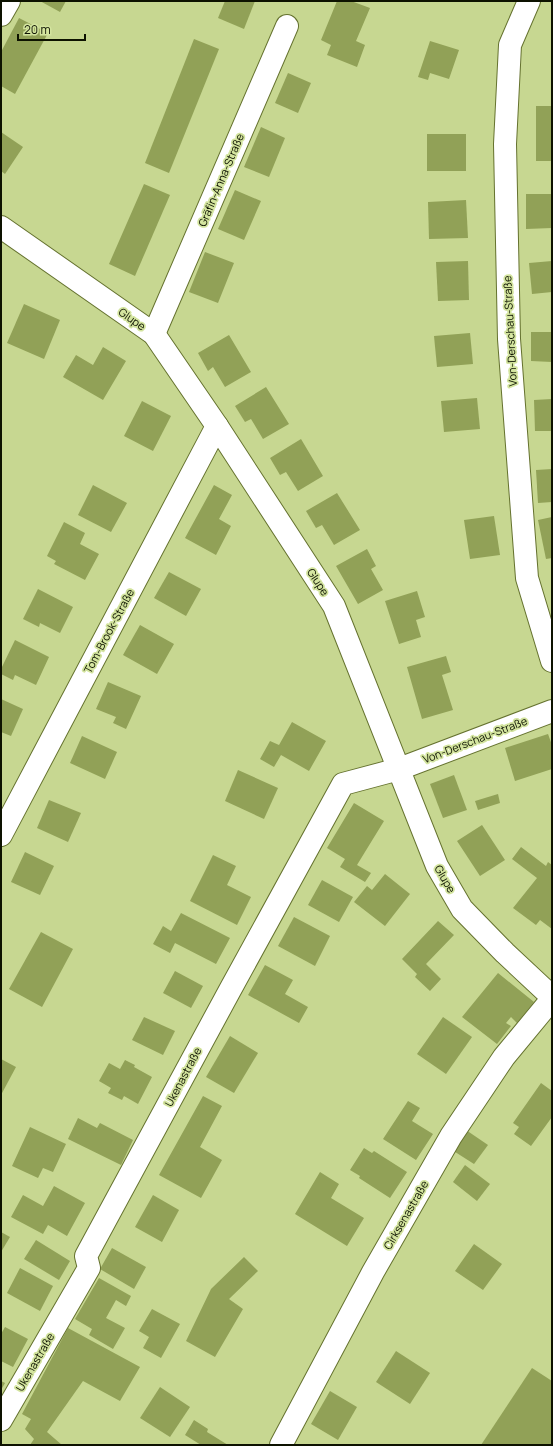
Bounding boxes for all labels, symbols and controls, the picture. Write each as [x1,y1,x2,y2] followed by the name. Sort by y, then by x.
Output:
[18,16,85,42] scale bar
[24,21,51,38] text: 20 m
[194,130,247,229] street label: Gräfin-Anna-Straße
[499,275,520,387] street label: Von-Derschau-Straße
[116,304,149,334] street label: Glupe
[304,565,333,599] street label: Glupe
[80,585,137,676] street label: Tom-Brook-Straße
[420,712,530,766] street label: Von-Derschau-Straße
[431,862,460,896] street label: Glupe
[161,1044,205,1109] street label: Ukenastraße
[380,1177,432,1252] street label: Cirksenastraße
[12,1329,58,1394] street label: Ukenastraße

